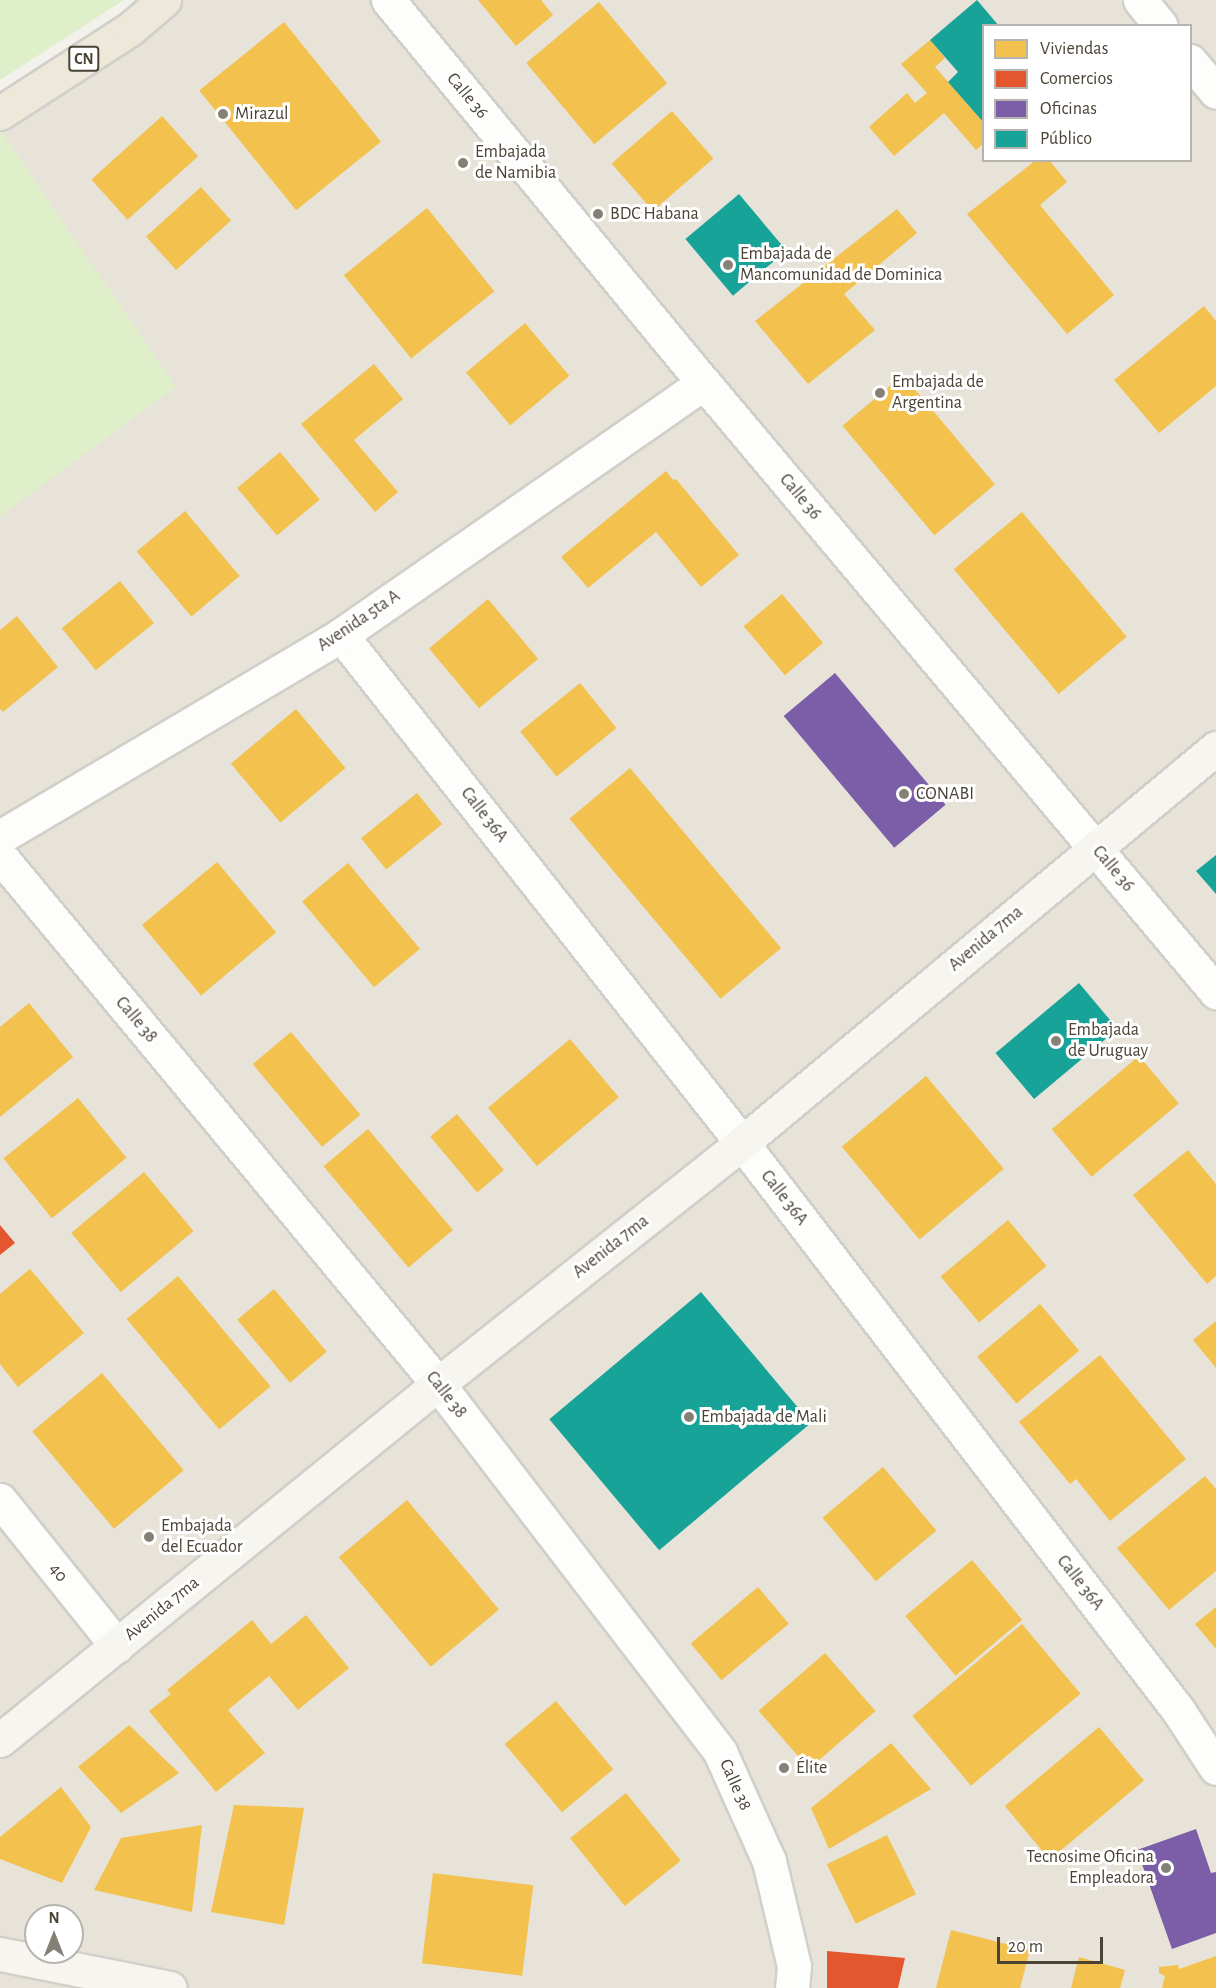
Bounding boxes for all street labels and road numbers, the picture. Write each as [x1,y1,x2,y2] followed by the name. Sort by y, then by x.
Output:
[68,46,100,72] road number: CN
[441,68,493,124] street label: Calle 36
[774,469,826,525] street label: Calle 36
[314,586,404,656] street label: Avenida 5ta A
[456,783,512,847] street label: Calle 36A
[1087,841,1139,897] street label: Calle 36
[945,902,1027,976] street label: Avenida 7ma
[110,992,162,1048] street label: Calle 38
[756,1166,812,1230] street label: Calle 36A
[569,1211,653,1283] street label: Avenida 7ma
[421,1367,471,1423] street label: Calle 38
[1052,1551,1108,1615] street label: Calle 36A
[44,1559,72,1587] street label: 40
[120,1572,204,1646] street label: Avenida 7ma
[714,1756,756,1814] street label: Calle 38

